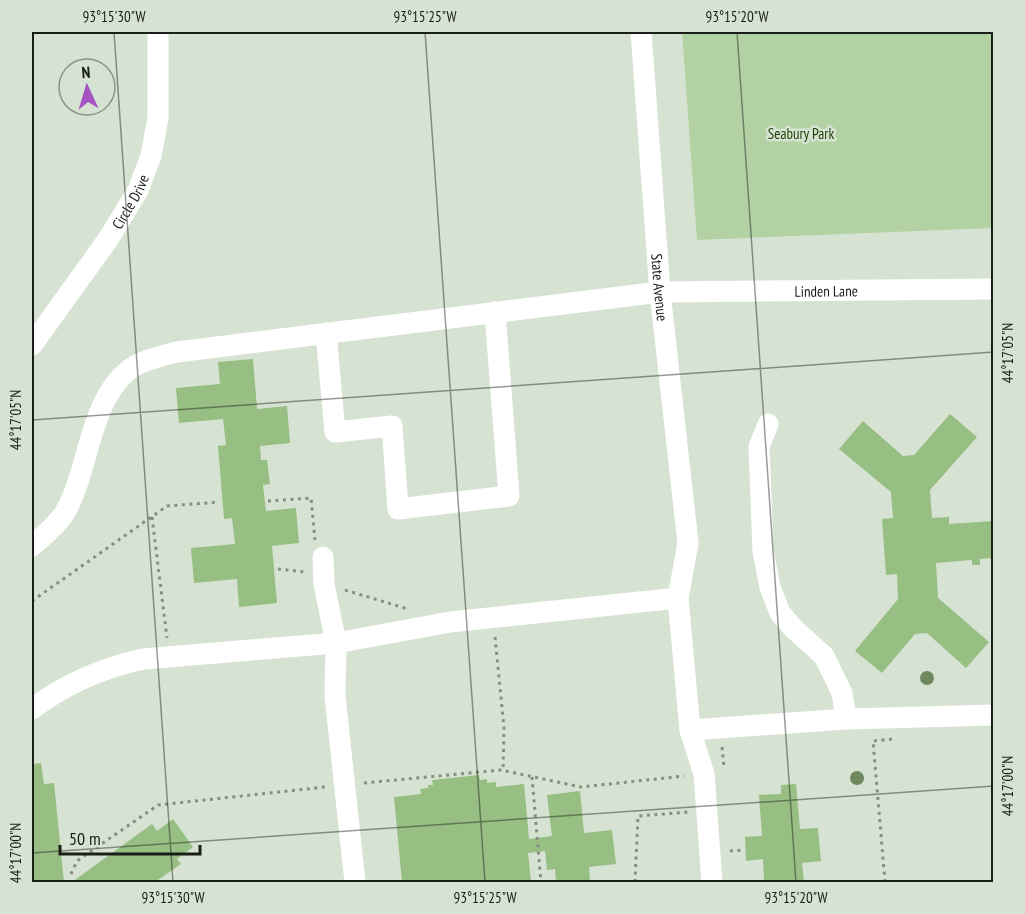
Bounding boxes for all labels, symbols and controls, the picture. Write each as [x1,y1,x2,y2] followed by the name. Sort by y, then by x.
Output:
[82,7,146,26] text: 93°15'30"W
[393,7,457,26] text: 93°15'25"W
[705,7,769,26] text: 93°15'20"W
[57,57,117,117] north arrow
[81,62,91,82] text: N
[768,124,834,143] park label: Seabury Park
[107,172,153,232] street label: Circle Drive
[648,253,673,322] street label: State Avenue
[794,281,858,300] street label: Linden Lane
[998,323,1017,383] text: 44°17'05"N
[6,390,25,450] text: 44°17'05"N
[998,756,1017,816] text: 44°17'00"N
[60,818,200,856] scale bar
[6,823,25,883] text: 44°17'00"N
[69,827,101,850] text: 50 m
[141,888,205,907] text: 93°15'30"W
[453,888,517,907] text: 93°15'25"W
[764,888,828,907] text: 93°15'20"W

